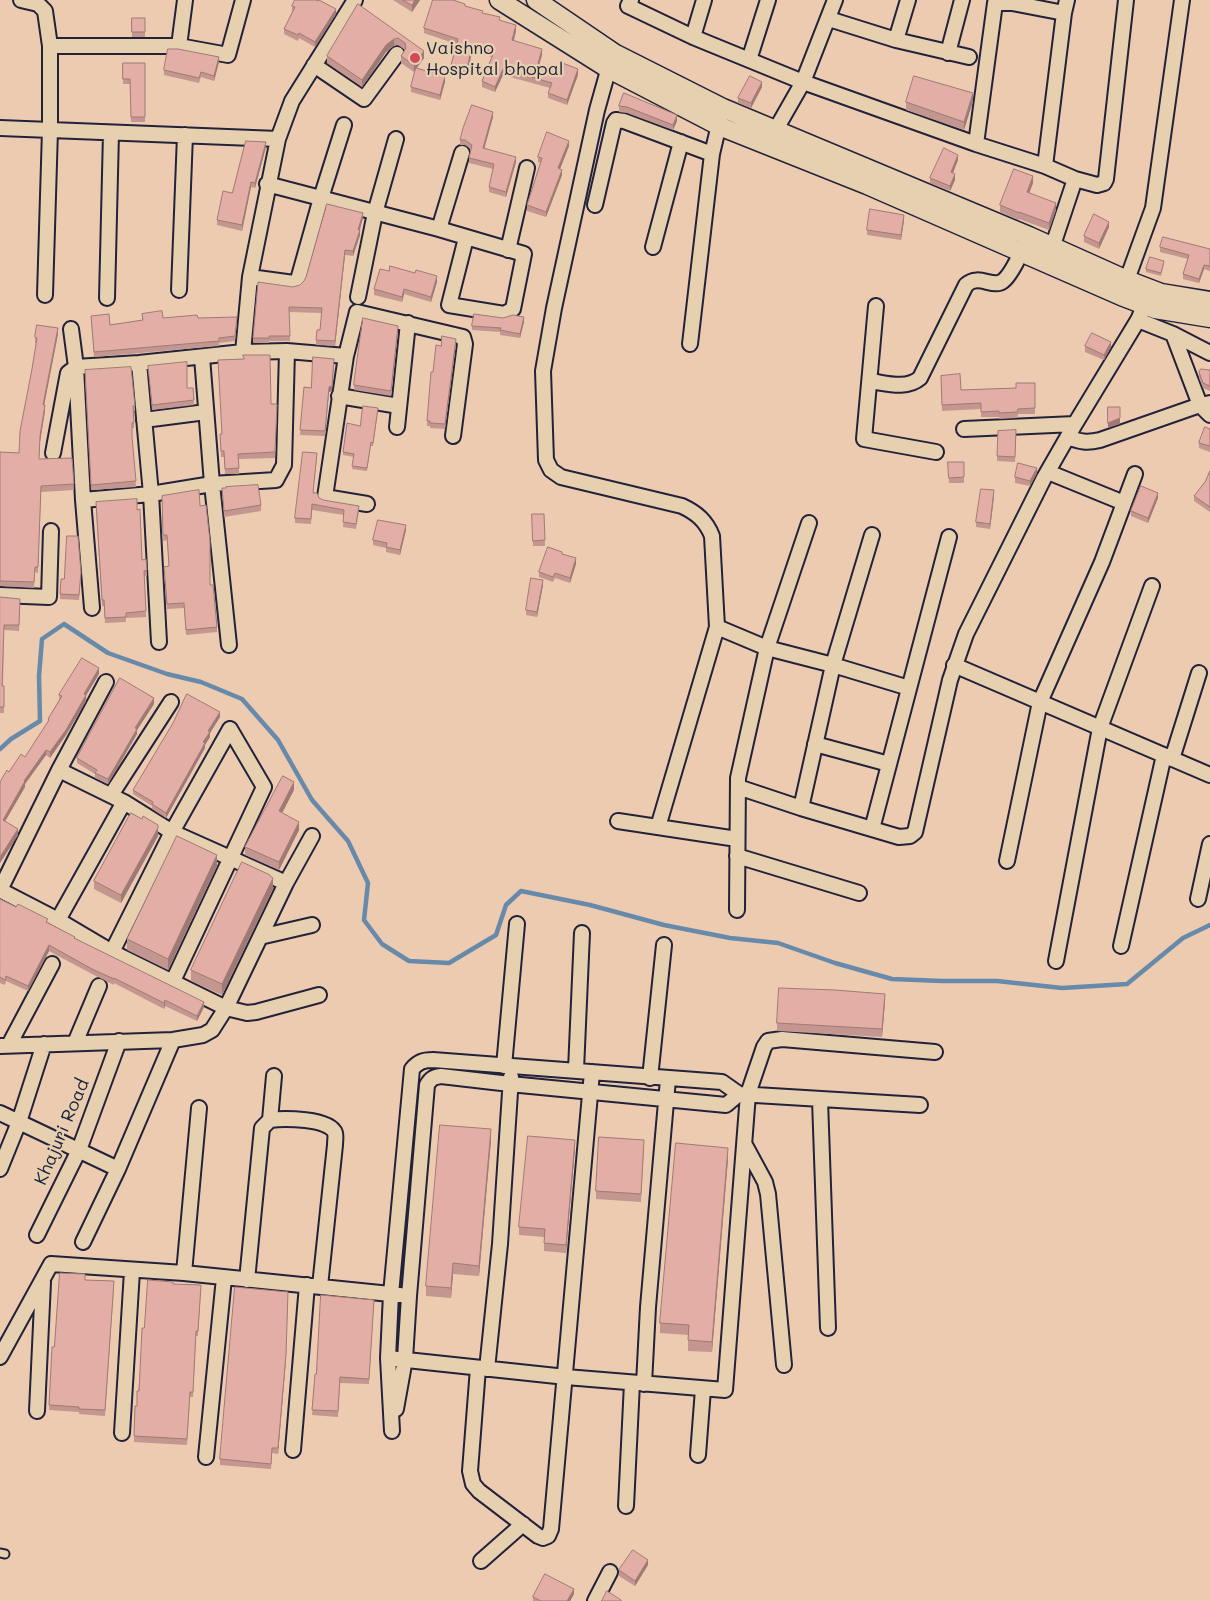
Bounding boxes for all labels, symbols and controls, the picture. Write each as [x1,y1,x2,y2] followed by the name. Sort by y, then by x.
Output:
[426,37,563,80] place label: Vaishno Hospital bhopal
[408,51,422,65] marker: Vaishno Hospital bhopal
[30,1076,94,1188] street label: Khajuri Road

